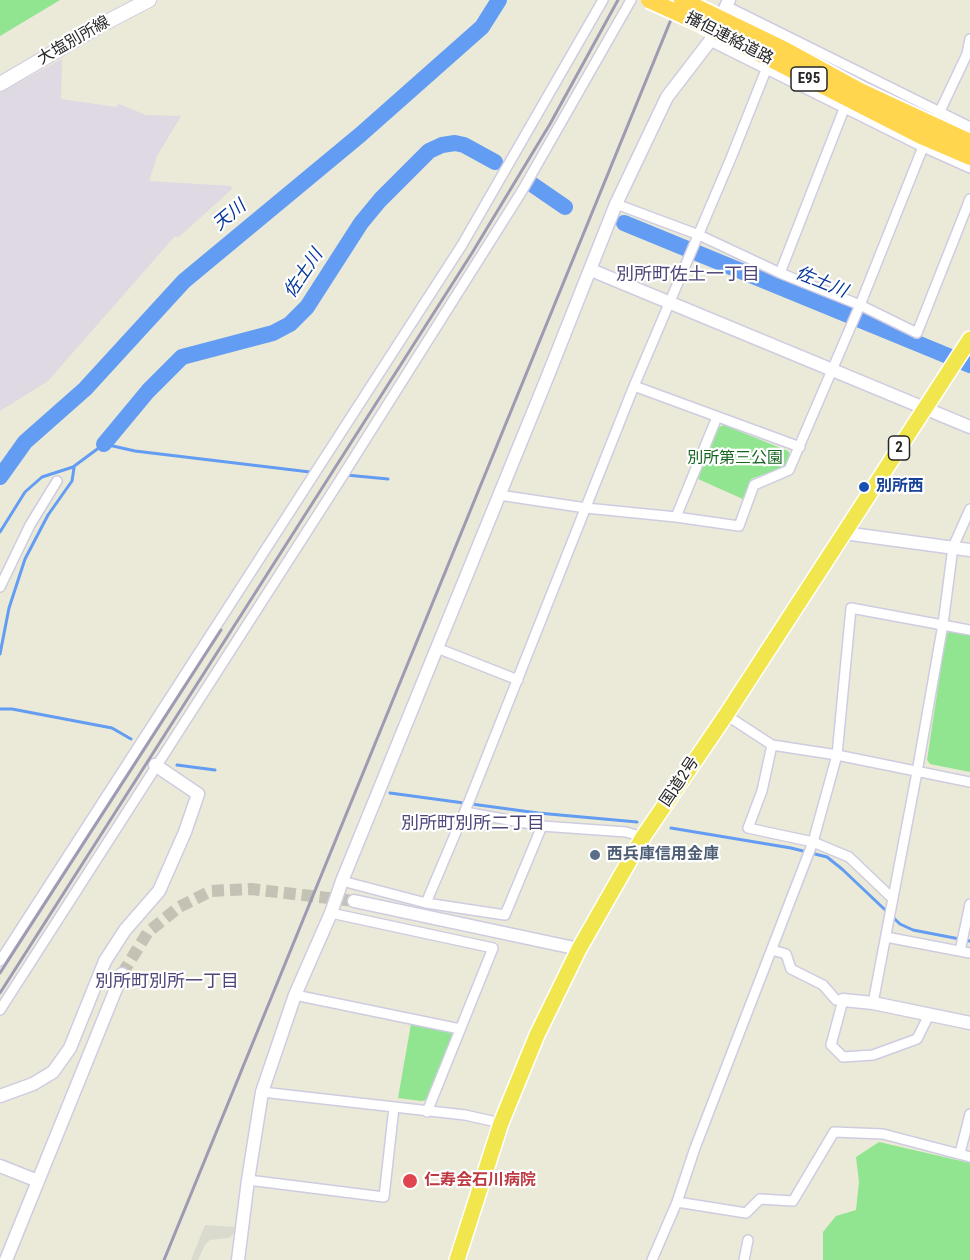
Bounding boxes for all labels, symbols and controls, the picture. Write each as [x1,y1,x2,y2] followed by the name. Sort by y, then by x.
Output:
[682,9,776,69] street label: 播但連絡道路
[35,13,113,69] street label: 大塩別所線
[791,67,827,91] road number: E95
[209,196,251,236] water label: 天川
[280,246,328,302] water label: 佐土川
[792,263,850,303] water label: 佐土川
[616,264,760,286] district label: 別所町佐土一丁目
[888,436,910,460] road number: 2
[687,449,783,469] park label: 別所第三公園
[876,477,924,497] place label: 別所西
[857,480,871,494] marker: 別所西
[656,753,704,811] street label: 国道2号
[401,813,545,835] district label: 別所町別所二丁目
[607,845,719,865] place label: 西兵庫信用金庫
[588,848,602,862] marker: 西兵庫信用金庫
[95,971,239,993] district label: 別所町別所一丁目
[424,1171,536,1191] place label: 仁寿会石川病院
[401,1172,419,1190] marker: 仁寿会石川病院

